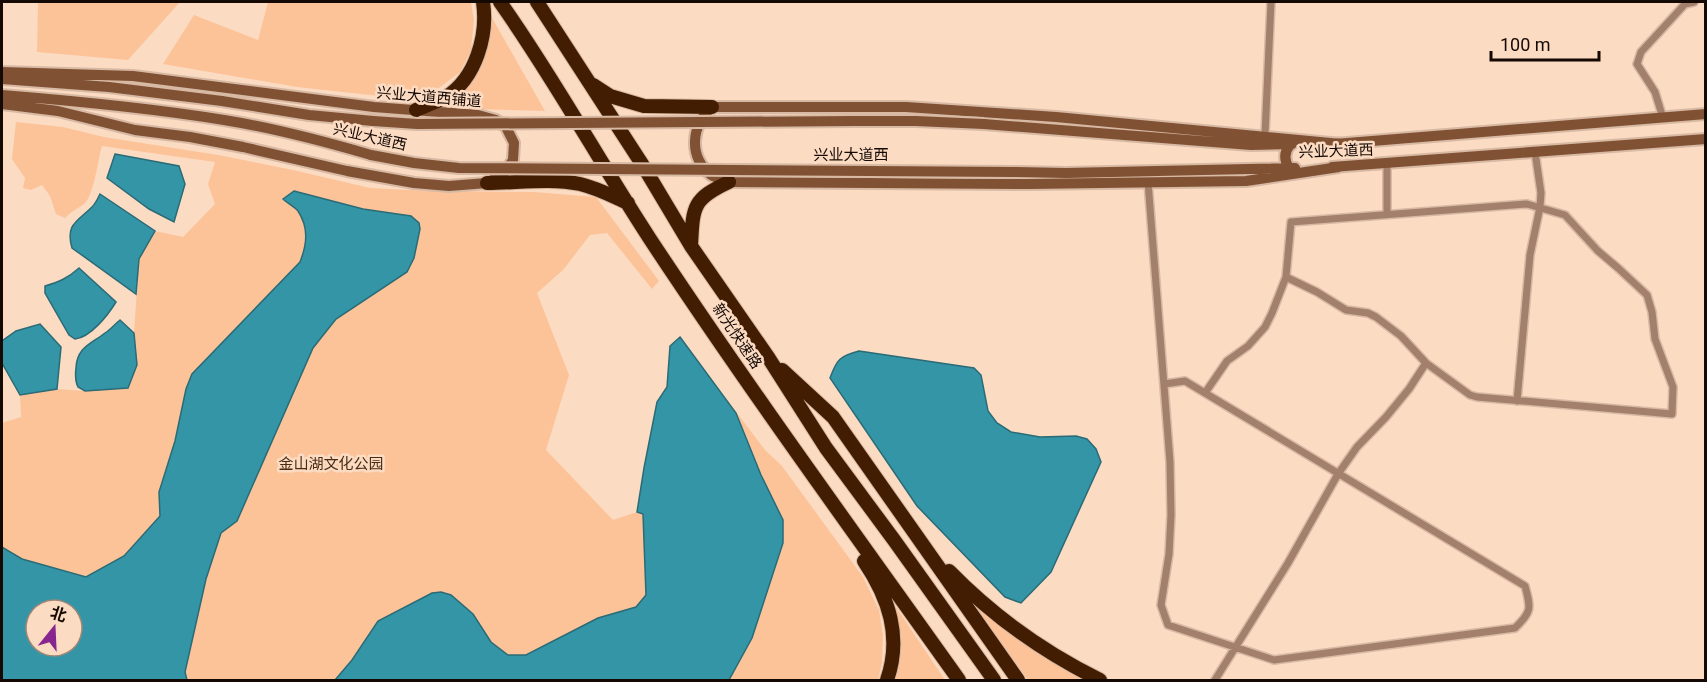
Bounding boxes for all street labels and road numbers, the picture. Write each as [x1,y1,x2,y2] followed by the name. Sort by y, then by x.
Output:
[376,83,482,111] street label: 兴业大道西铺道
[331,120,409,154] street label: 兴业大道西
[1298,141,1374,161] street label: 兴业大道西
[813,146,889,164] street label: 兴业大道西
[709,300,765,372] street label: 新光快速路

